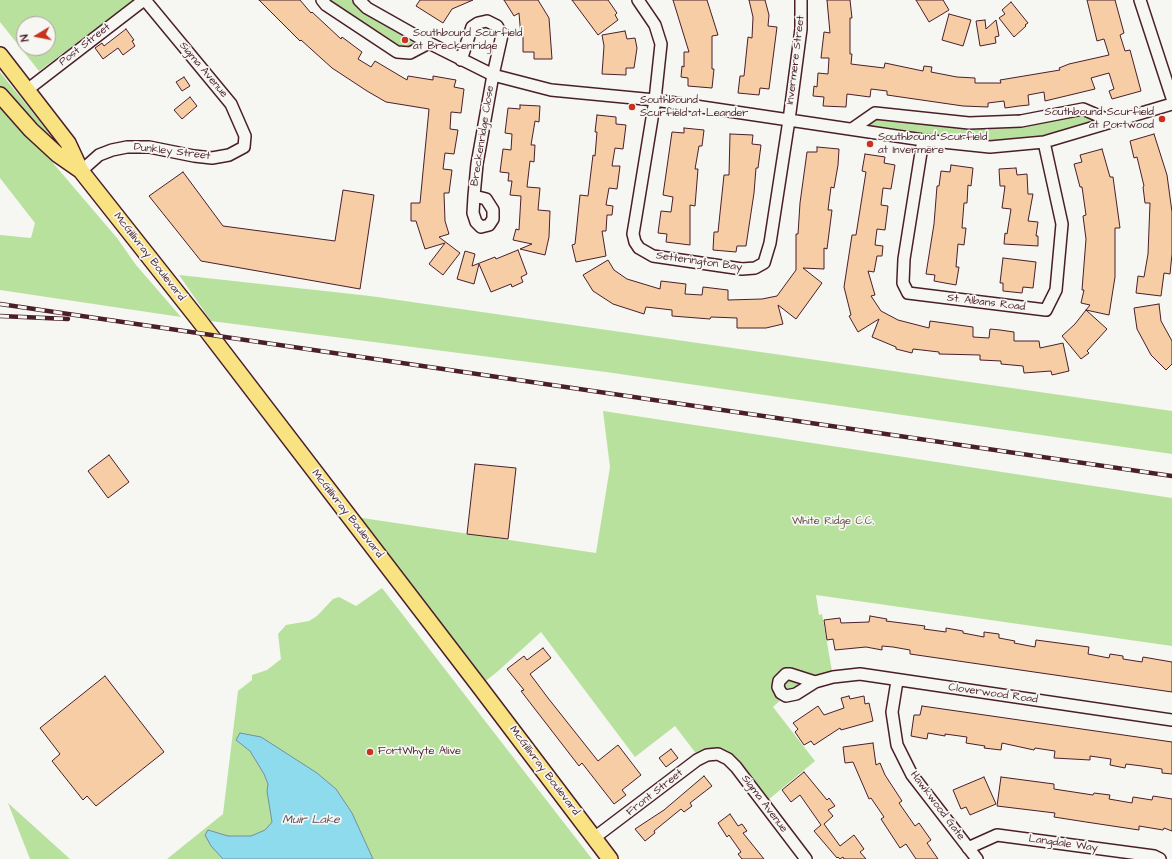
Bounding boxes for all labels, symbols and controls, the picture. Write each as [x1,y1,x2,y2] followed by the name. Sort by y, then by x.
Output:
[784,15,808,105] street label: Invermere Street
[16,16,56,56] north arrow
[57,21,113,69] street label: Post Street
[413,27,522,53] place label: Southbound Scurfield at Breckenridge
[17,33,33,43] text: N
[400,35,410,45] marker: Southbound Scurfield at Breckenridge
[176,39,230,101] street label: Sigma Avenue
[469,85,497,187] street label: Breckenridge Close
[640,94,748,120] place label: Southbound Scurfield at Leander
[627,102,637,112] marker: Southbound Scurfield at Leander
[1045,106,1154,132] place label: Southbound Scurfield at Portwood
[1157,114,1167,124] marker: Southbound Scurfield at Portwood
[878,131,987,157] place label: Southbound Scurfield at Invermere
[865,139,875,149] marker: Southbound Scurfield at Invermere
[133,141,211,163] street label: Dunkley Street
[110,210,188,304] street label: McGillivray Boulevard
[655,249,743,275] street label: Setterington Bay
[946,292,1026,314] street label: St. Albans Road
[308,467,386,561] street label: McGillivray Boulevard
[792,515,874,529] park label: White Ridge C.C.
[948,681,1038,707] street label: Cloverwood Road
[506,724,582,818] street label: McGillivray Boulevard
[378,745,461,759] place label: FortWhyte Alive
[365,747,375,757] marker: FortWhyte Alive
[624,767,686,819] street label: Front Street
[907,769,967,843] street label: Hawkwood Gate
[738,773,790,835] street label: Sigma Avenue
[282,813,340,827] water label: Muir Lake
[1028,833,1098,855] street label: Langdale Way

